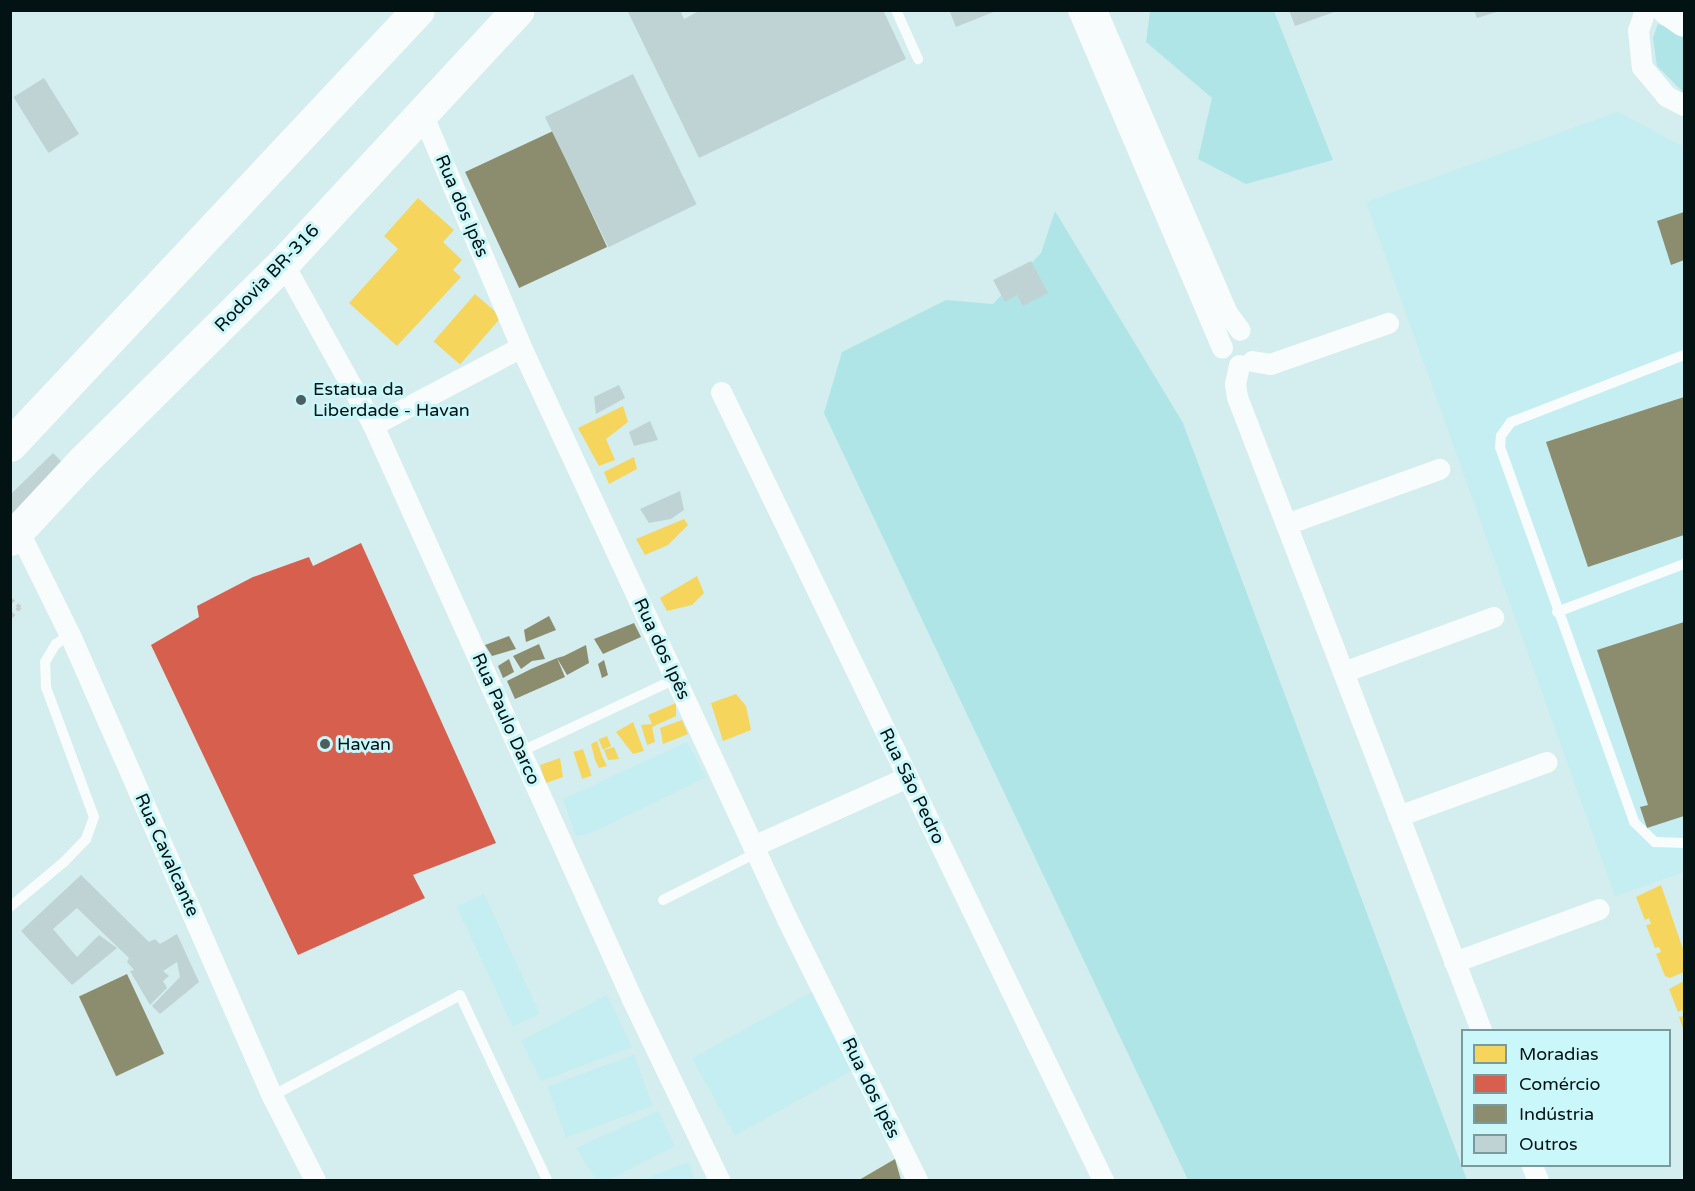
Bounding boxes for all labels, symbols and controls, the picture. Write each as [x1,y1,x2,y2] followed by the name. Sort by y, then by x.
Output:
[431,151,493,261] street label: Rua dos Ipês
[210,220,324,336] street label: Rodovia BR-316
[313,379,470,422] place label: Estatua da Liberdade - Havan
[294,393,308,407] marker: Estatua da Liberdade - Havan
[629,595,695,703] street label: Rua dos Ipês
[467,650,545,788] street label: Rua Paulo Darco
[875,724,949,848] street label: Rua São Pedro
[337,733,391,755] place label: Havan
[318,737,332,751] marker: Havan
[130,790,204,920] street label: Rua Cavalcante
[1461,1029,1671,1167] legend
[837,1034,905,1142] street label: Rua dos Ipês
[1519,1043,1599,1065] text: Moradias
[1519,1073,1601,1095] text: Comércio
[1519,1103,1594,1125] text: Indústria
[1519,1133,1578,1155] text: Outros

